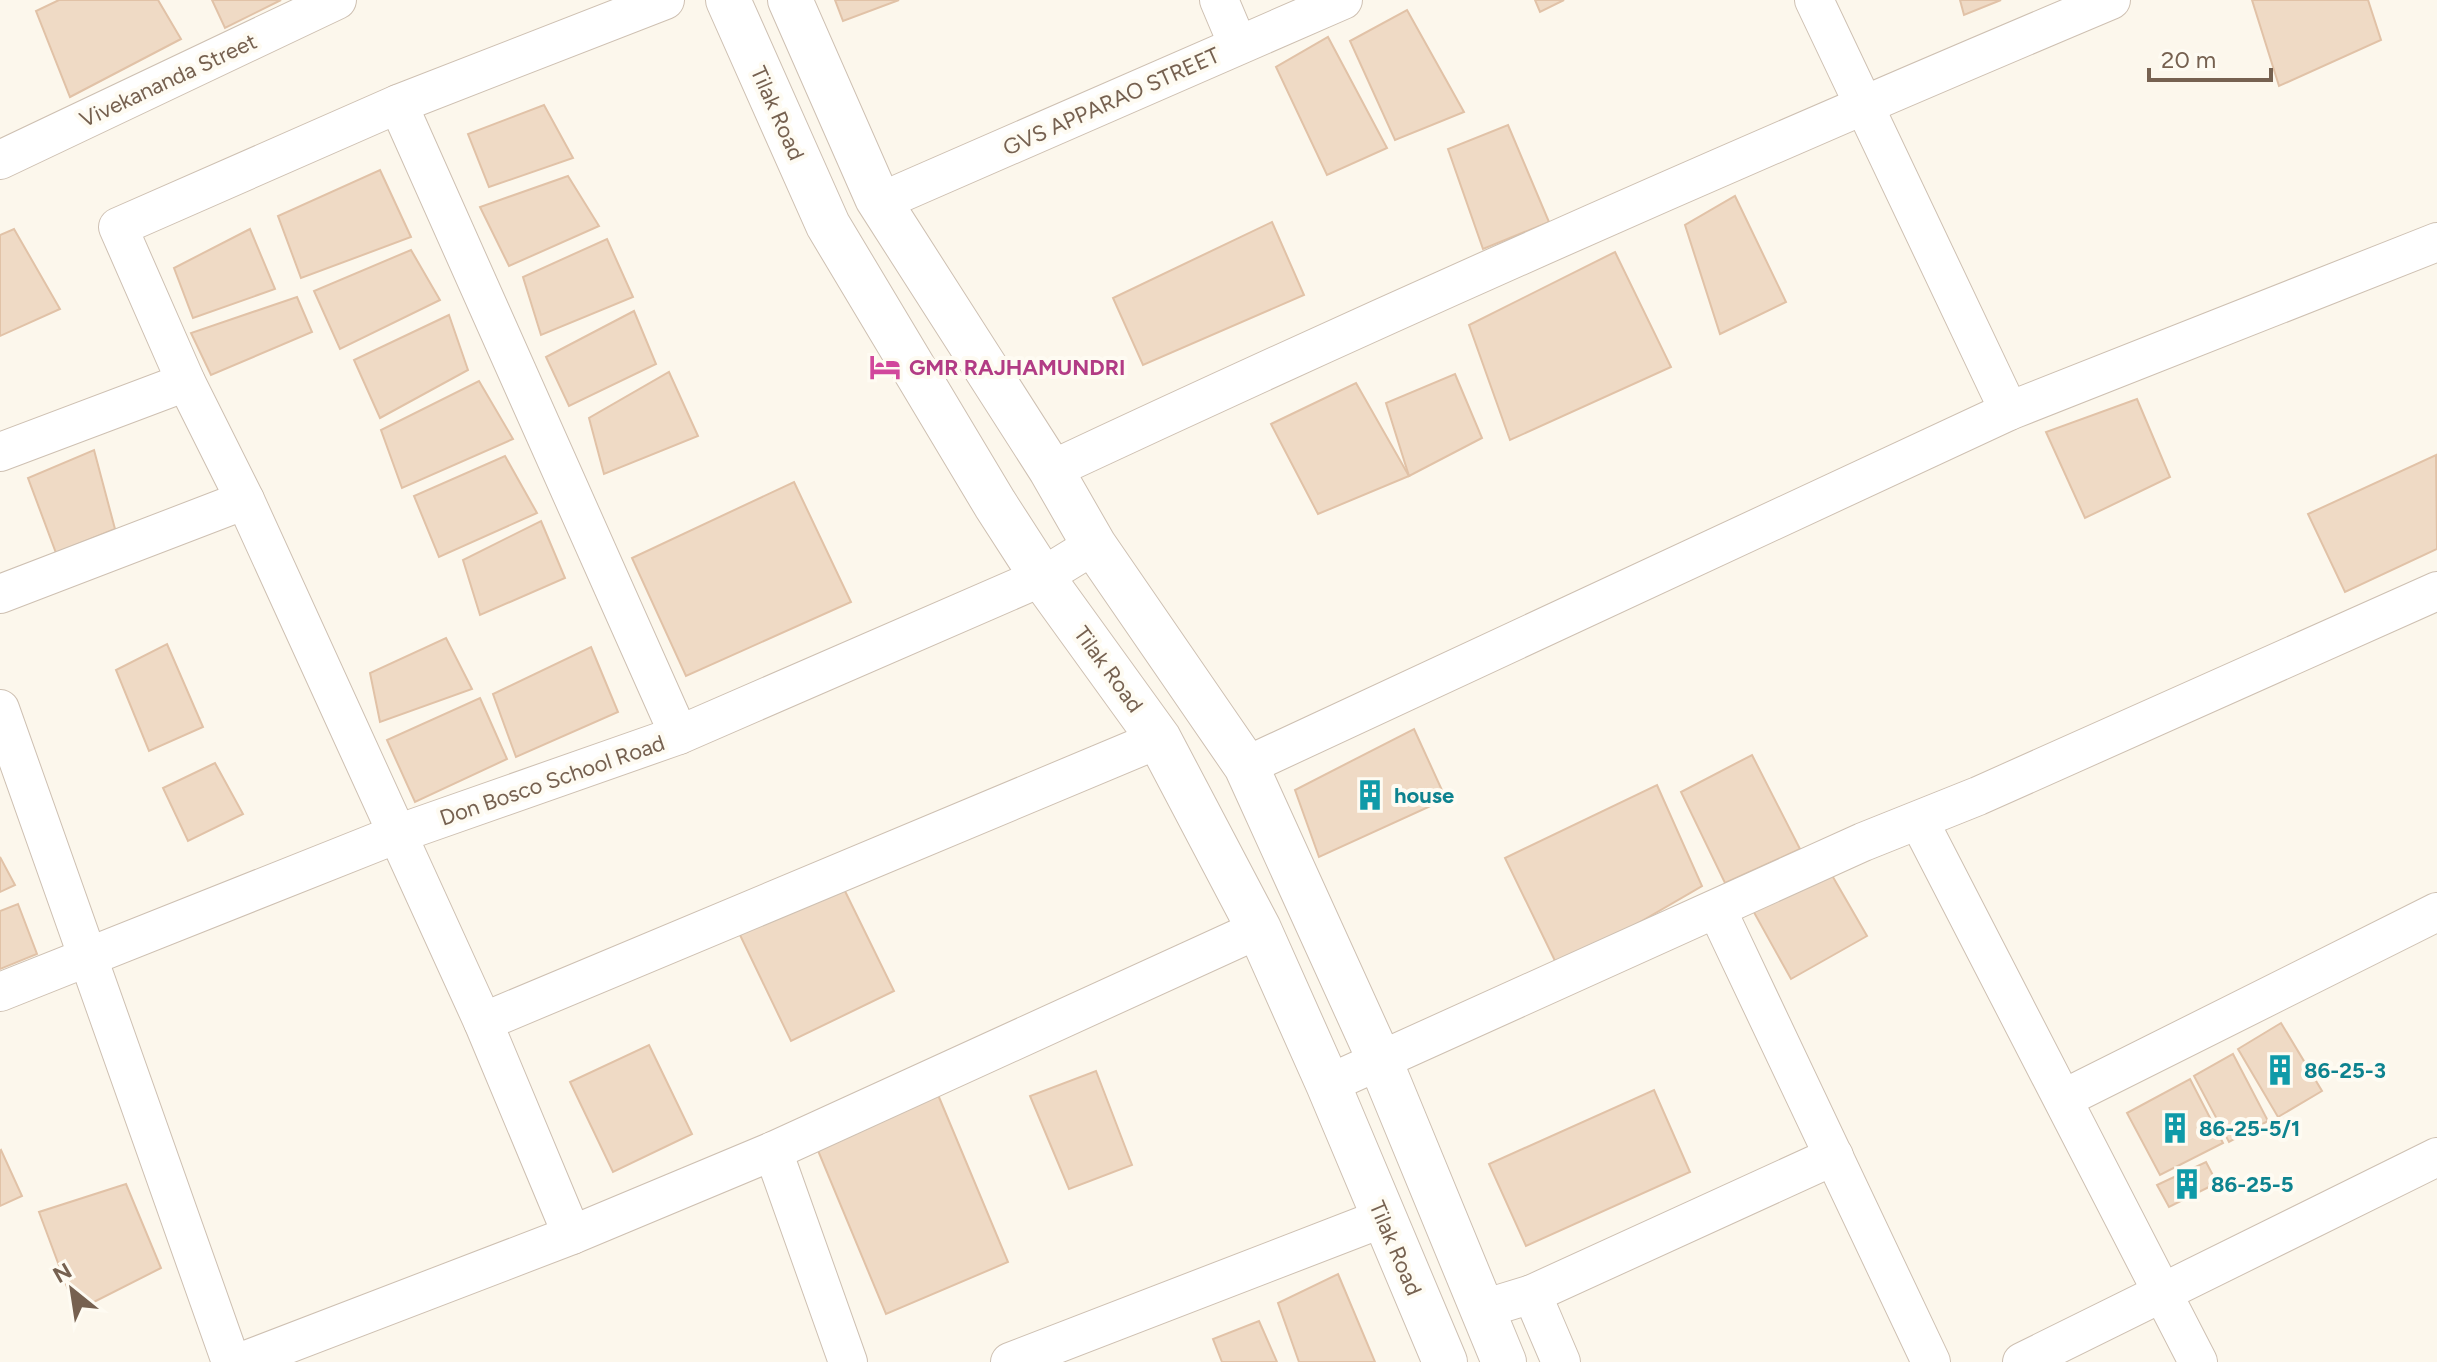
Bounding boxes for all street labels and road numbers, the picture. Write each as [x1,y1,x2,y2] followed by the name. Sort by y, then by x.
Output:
[75,28,261,133] street label: Vivekananda Street
[999,41,1224,161] street label: GVS APPARAO STREET
[745,62,810,164] street label: Tilak Road
[1068,621,1149,718] street label: Tilak Road
[436,729,668,832] street label: Don Bosco School Road
[1364,1197,1428,1300] street label: Tilak Road

